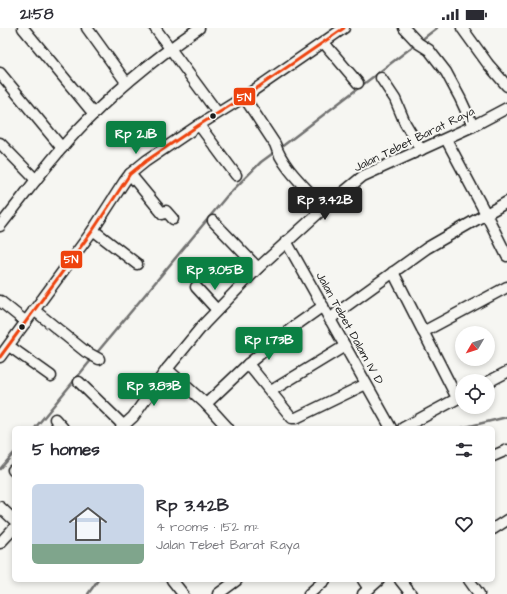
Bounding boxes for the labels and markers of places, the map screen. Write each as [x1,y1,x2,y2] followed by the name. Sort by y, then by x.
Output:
[208,111,218,121] unlabelled marker
[99,121,173,155] pin: Rp 2.1B
[284,187,366,221] pin: Rp 3.42B
[174,257,256,291] pin: Rp 3.05B
[17,322,27,332] unlabelled marker
[228,327,310,361] pin: Rp 1.73B
[113,373,195,407] pin: Rp 3.83B

